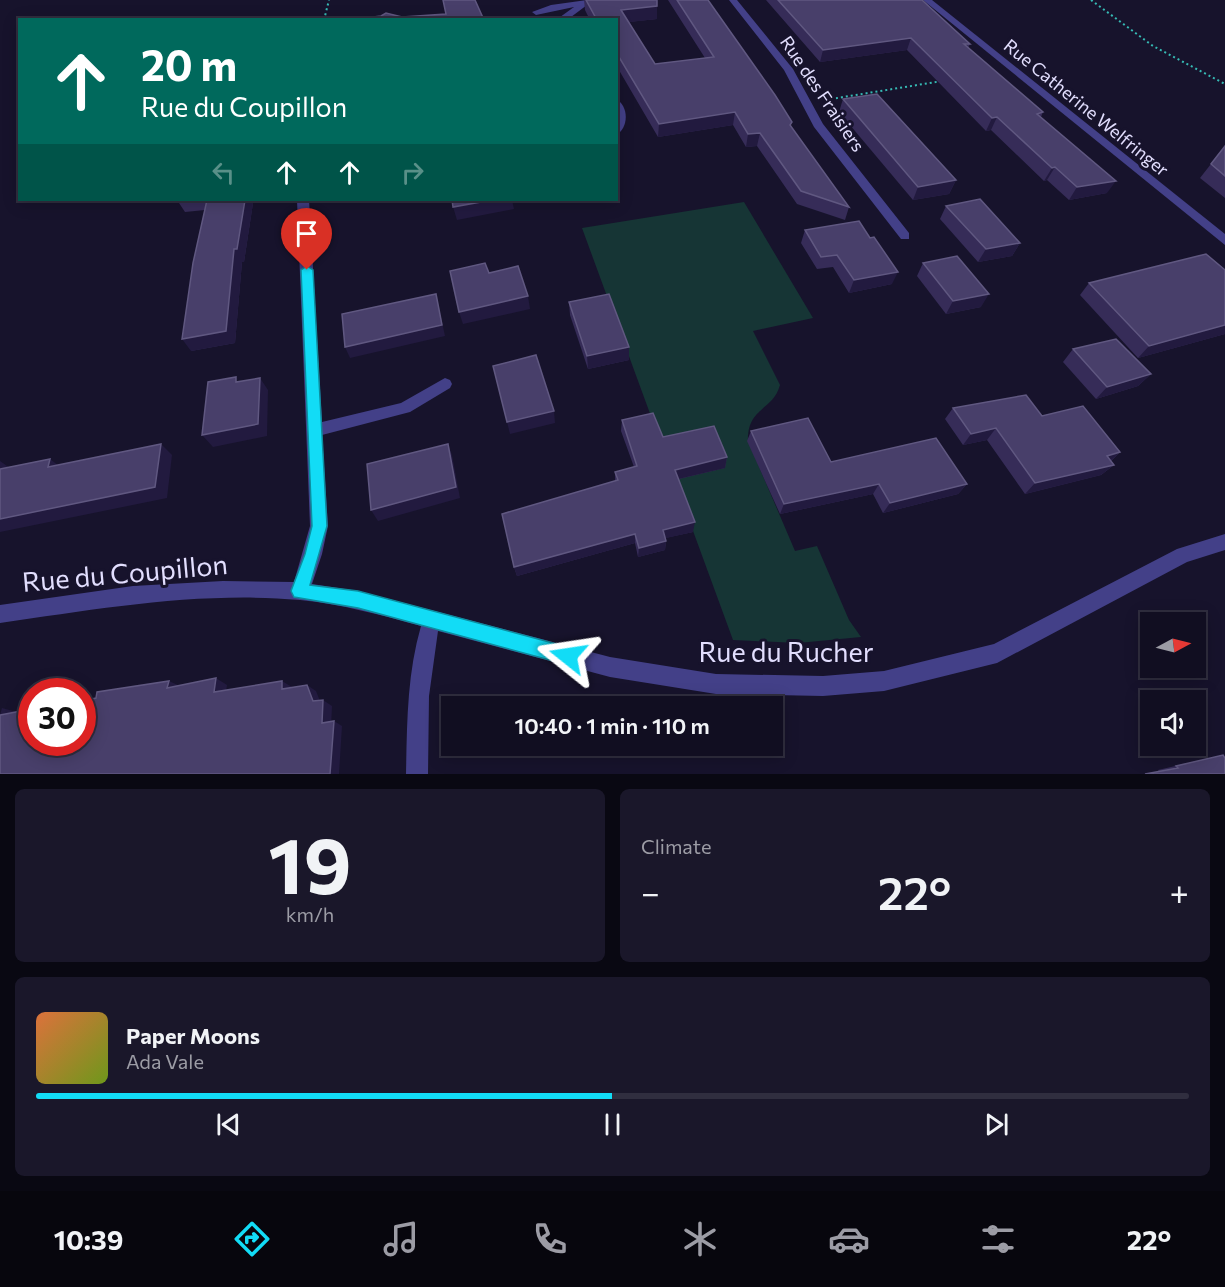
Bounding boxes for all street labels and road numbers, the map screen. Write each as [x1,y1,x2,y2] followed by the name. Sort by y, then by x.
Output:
[776,31,870,156] street label: Rue des Fraisiers
[1000,34,1173,180] street label: Rue Catherine Welfringer
[21,547,229,598] street label: Rue du Coupillon
[698,635,874,668] street label: Rue du Rucher

